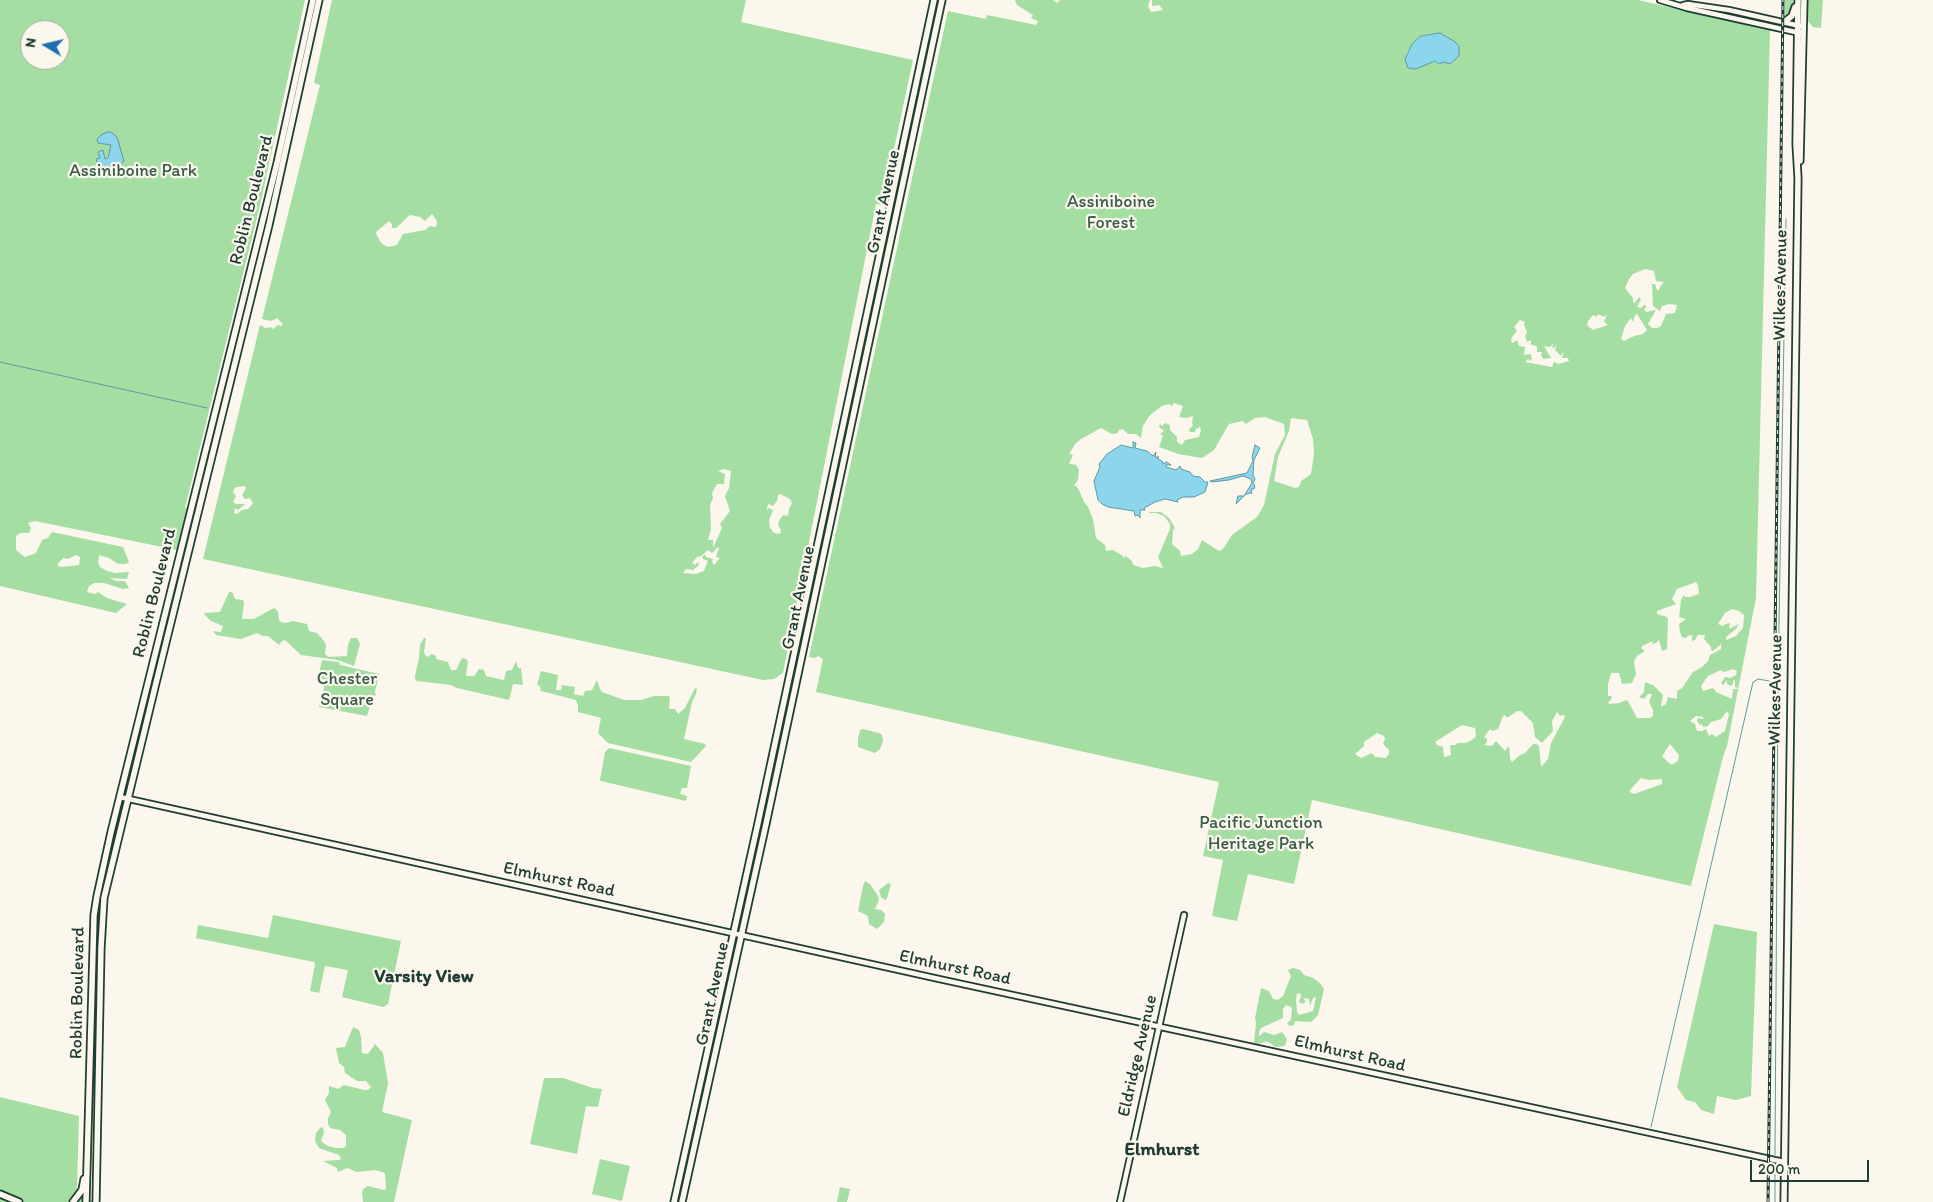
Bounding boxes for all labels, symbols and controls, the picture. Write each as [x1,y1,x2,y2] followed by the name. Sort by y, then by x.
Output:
[20,20,70,70] north arrow
[22,37,40,49] text: N
[225,133,279,267] street label: Roblin Boulevard
[862,148,906,256] street label: Grant Avenue
[69,160,197,182] park label: Assiniboine Park
[1067,191,1155,233] park label: Assiniboine Forest
[1769,229,1793,341] street label: Wilkes Avenue
[128,526,182,660] street label: Roblin Boulevard
[777,544,821,652] street label: Grant Avenue
[1764,634,1788,746] street label: Wilkes Avenue
[317,668,377,711] park label: Chester Square
[1199,812,1323,854] park label: Pacific Junction Heritage Park
[501,858,617,902] street label: Elmhurst Road
[66,927,90,1059] street label: Roblin Boulevard
[691,940,735,1048] street label: Grant Avenue
[897,946,1013,990] street label: Elmhurst Road
[374,966,474,988] district label: Varsity View
[1113,993,1163,1119] street label: Eldridge Avenue
[1292,1031,1408,1077] street label: Elmhurst Road
[1125,1139,1199,1161] district label: Elmhurst
[1753,1150,1872,1182] scale bar
[1758,1160,1800,1178] text: 200 m

